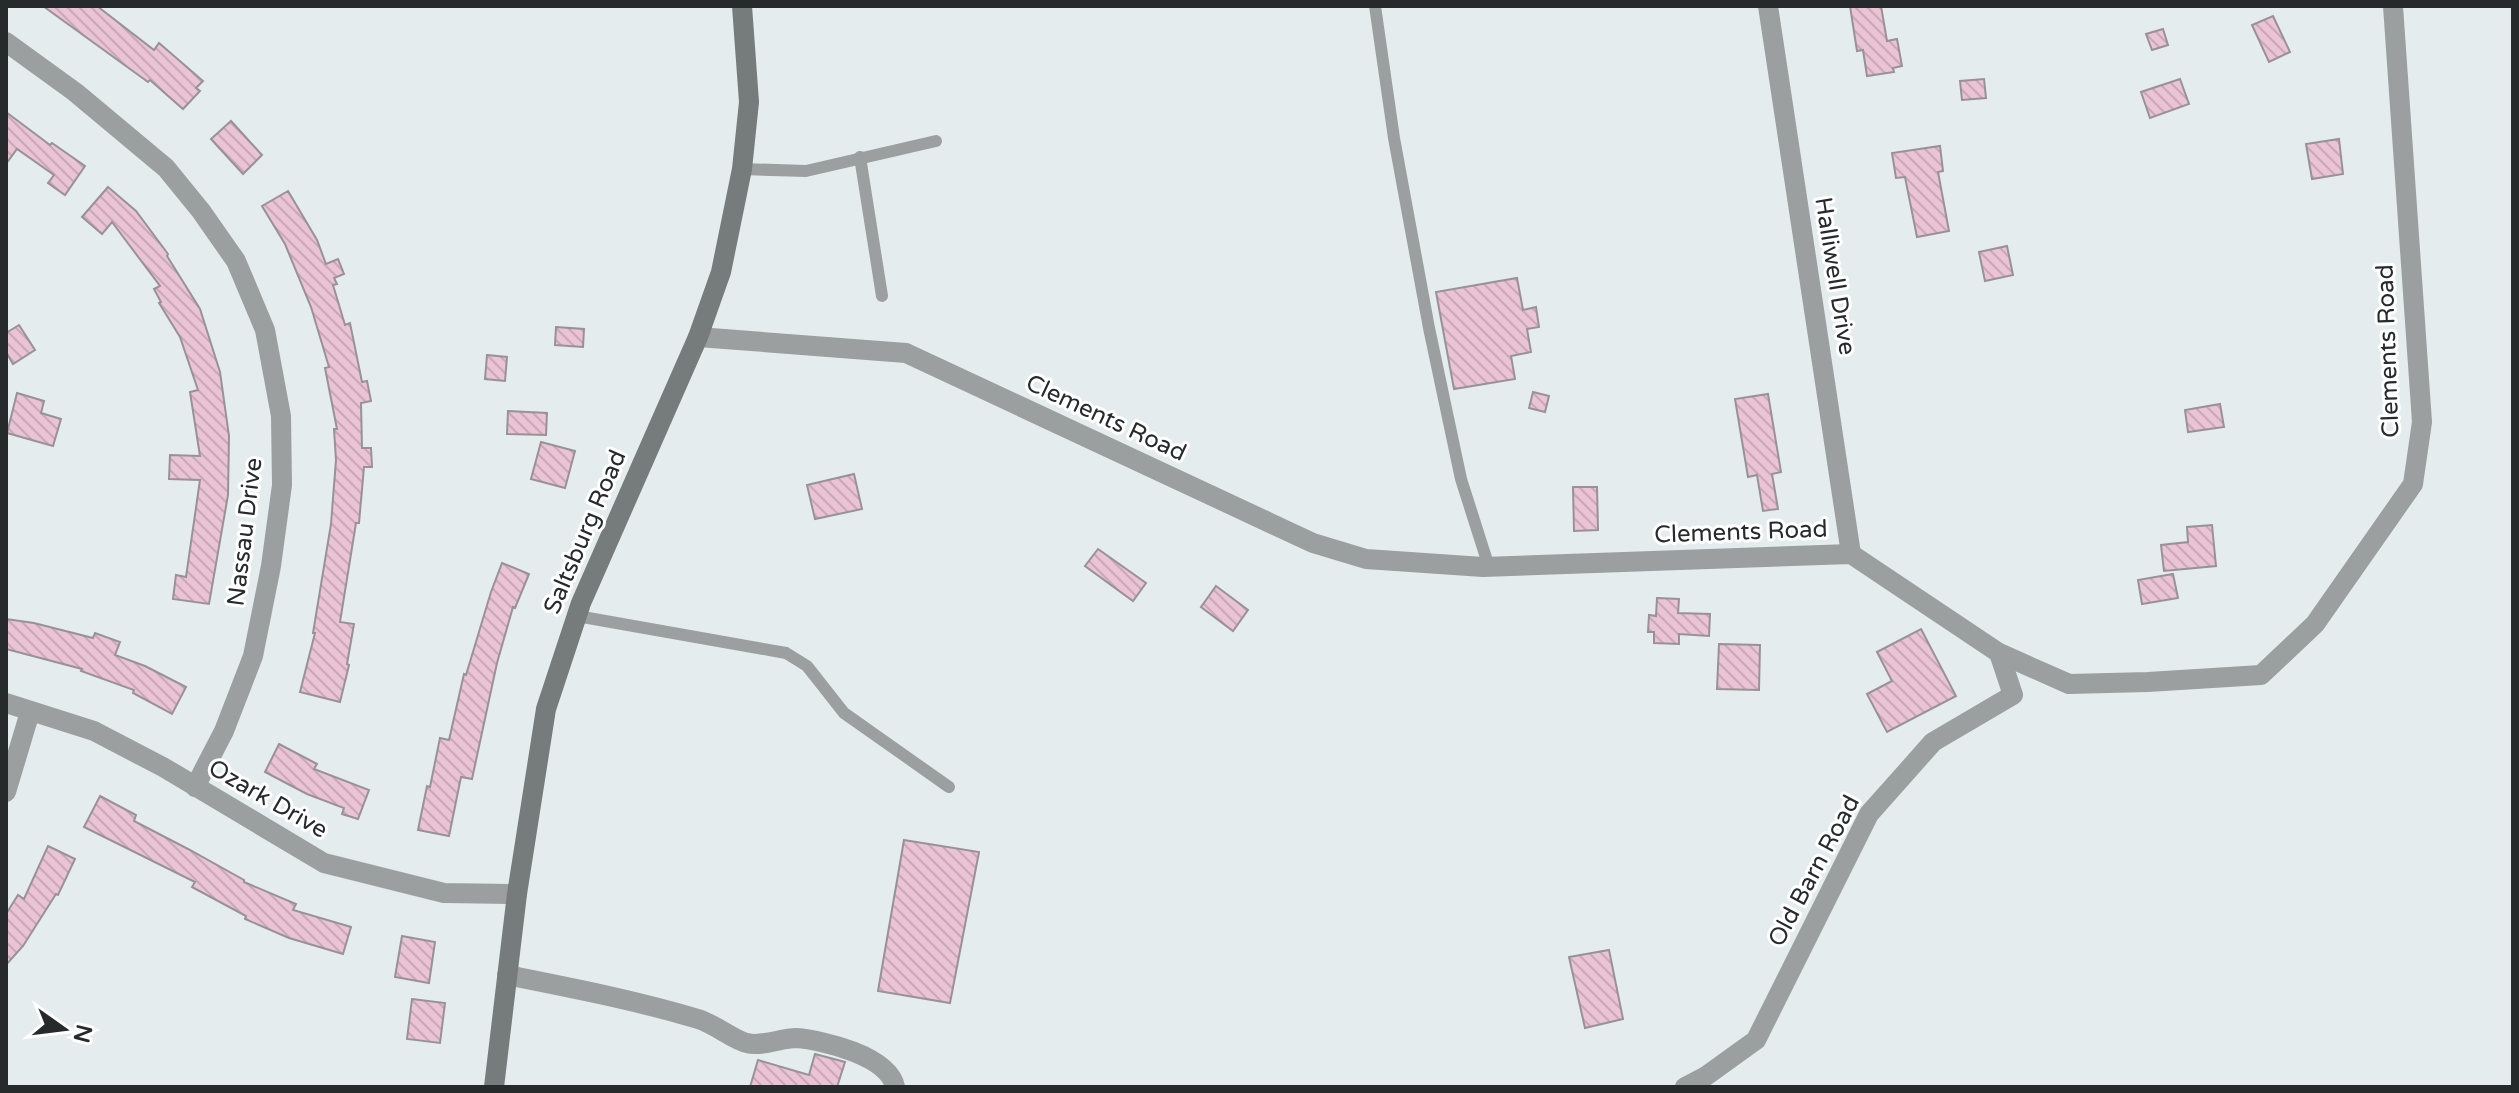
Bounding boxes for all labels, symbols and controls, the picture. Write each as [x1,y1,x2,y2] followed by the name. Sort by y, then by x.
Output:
[1808,195,1862,357] street label: Halliwell Drive
[2370,264,2406,438] street label: Clements Road
[1021,368,1191,468] street label: Clements Road
[537,446,633,618] street label: Saltsburg Road
[222,456,268,608] street label: Nassau Drive
[1654,514,1828,550] street label: Clements Road
[203,753,333,845] street label: Ozark Drive
[1762,790,1866,952] street label: Old Barn Road
[24,989,104,1069] north arrow
[68,1022,97,1045] text: N

